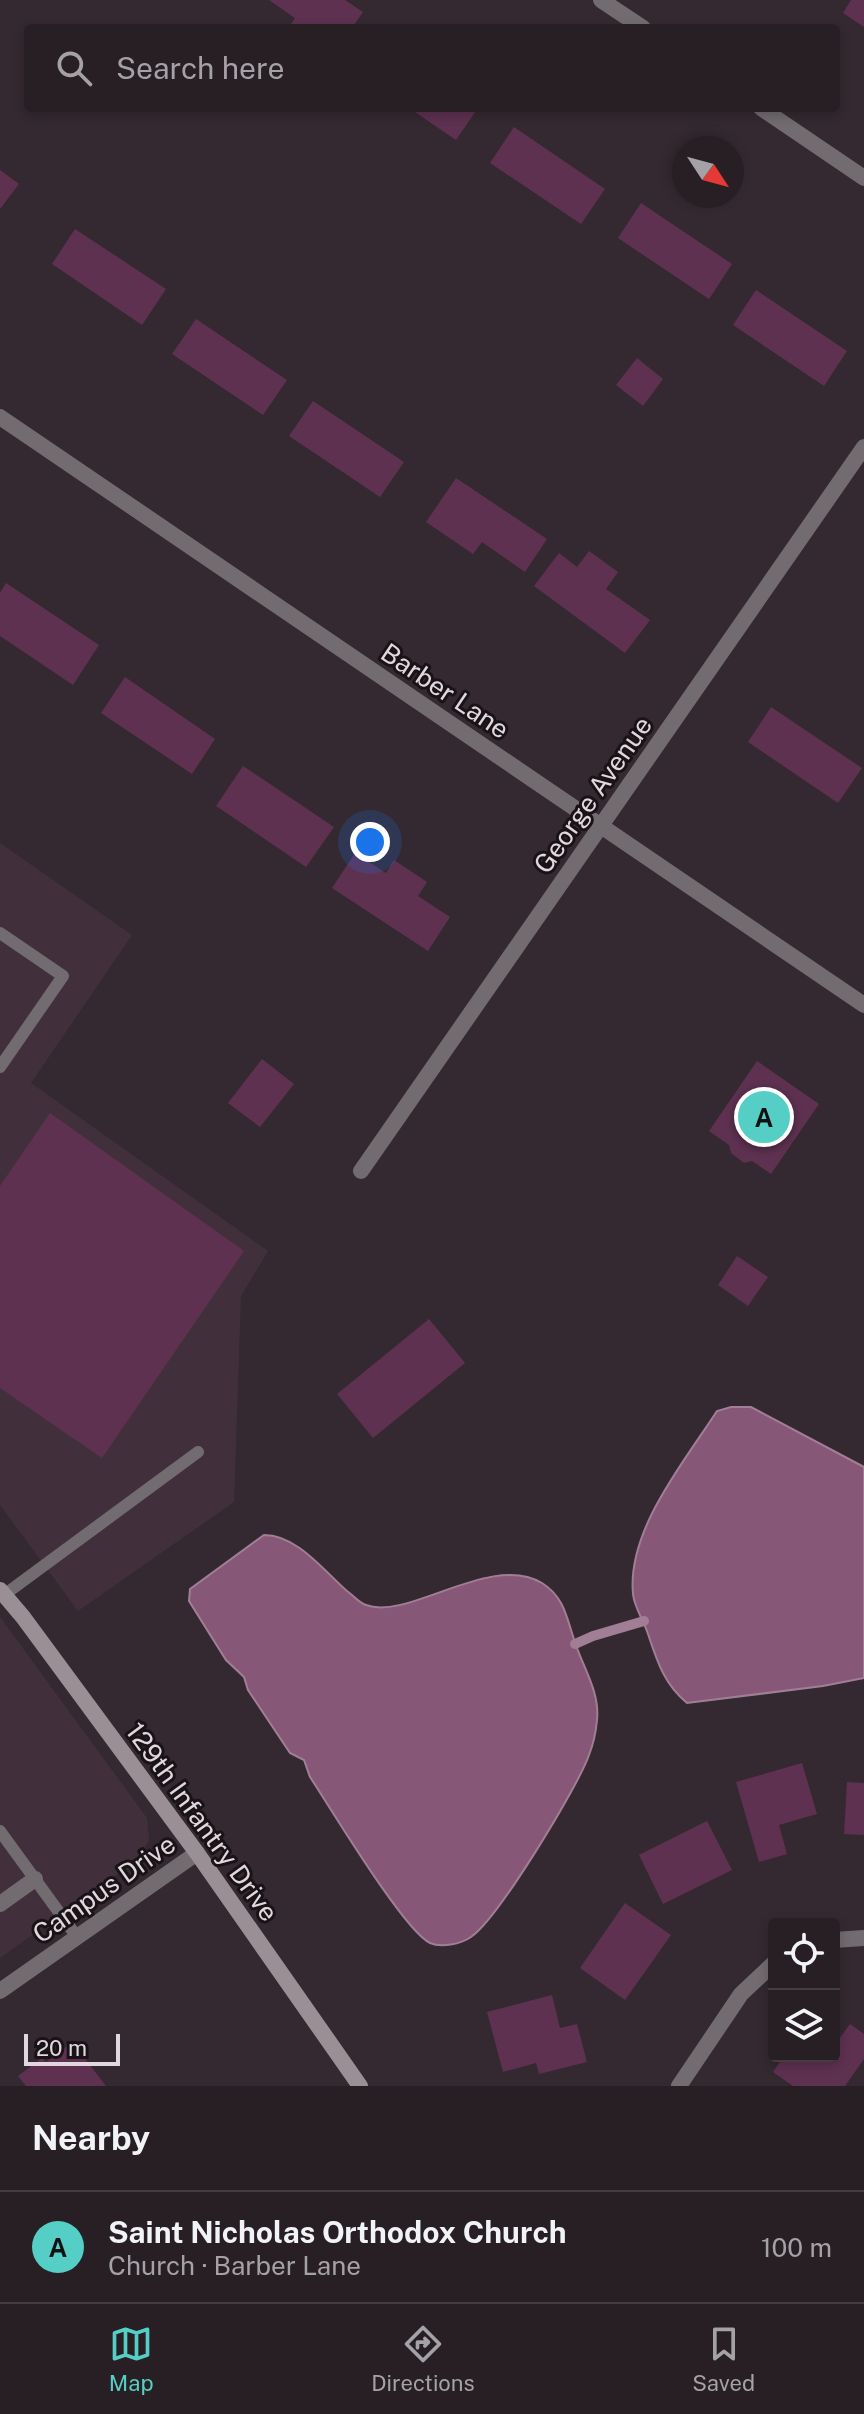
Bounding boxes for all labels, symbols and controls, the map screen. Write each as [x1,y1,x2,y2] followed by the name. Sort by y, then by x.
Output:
[24,24,840,112] search box
[52,46,96,90] icon: search
[116,50,284,86] text: Search here
[672,136,744,208] north arrow
[376,637,515,745] street label: Barber Lane
[527,710,658,879] street label: George Avenue
[350,822,390,862] your location
[738,1087,790,1147] pin: A
[120,1716,285,1927] street label: 129th Infantry Drive
[27,1828,181,1949] street label: Campus Drive
[768,1918,840,2062] map controls
[768,1918,840,1990] button: locate
[768,1990,840,2062] button: layers
[24,2030,120,2066] scale bar
[36,2035,87,2061] text: 20 m
[32,2118,150,2158] text: Nearby
[108,2214,566,2250] text: Saint Nicholas Orthodox Church
[49,2232,67,2263] text: A
[761,2232,832,2263] text: 100 m
[108,2250,361,2281] text: Church · Barber Lane
[109,2322,154,2396] tab: Map
[371,2322,475,2396] tab: Directions
[692,2322,755,2396] tab: Saved

